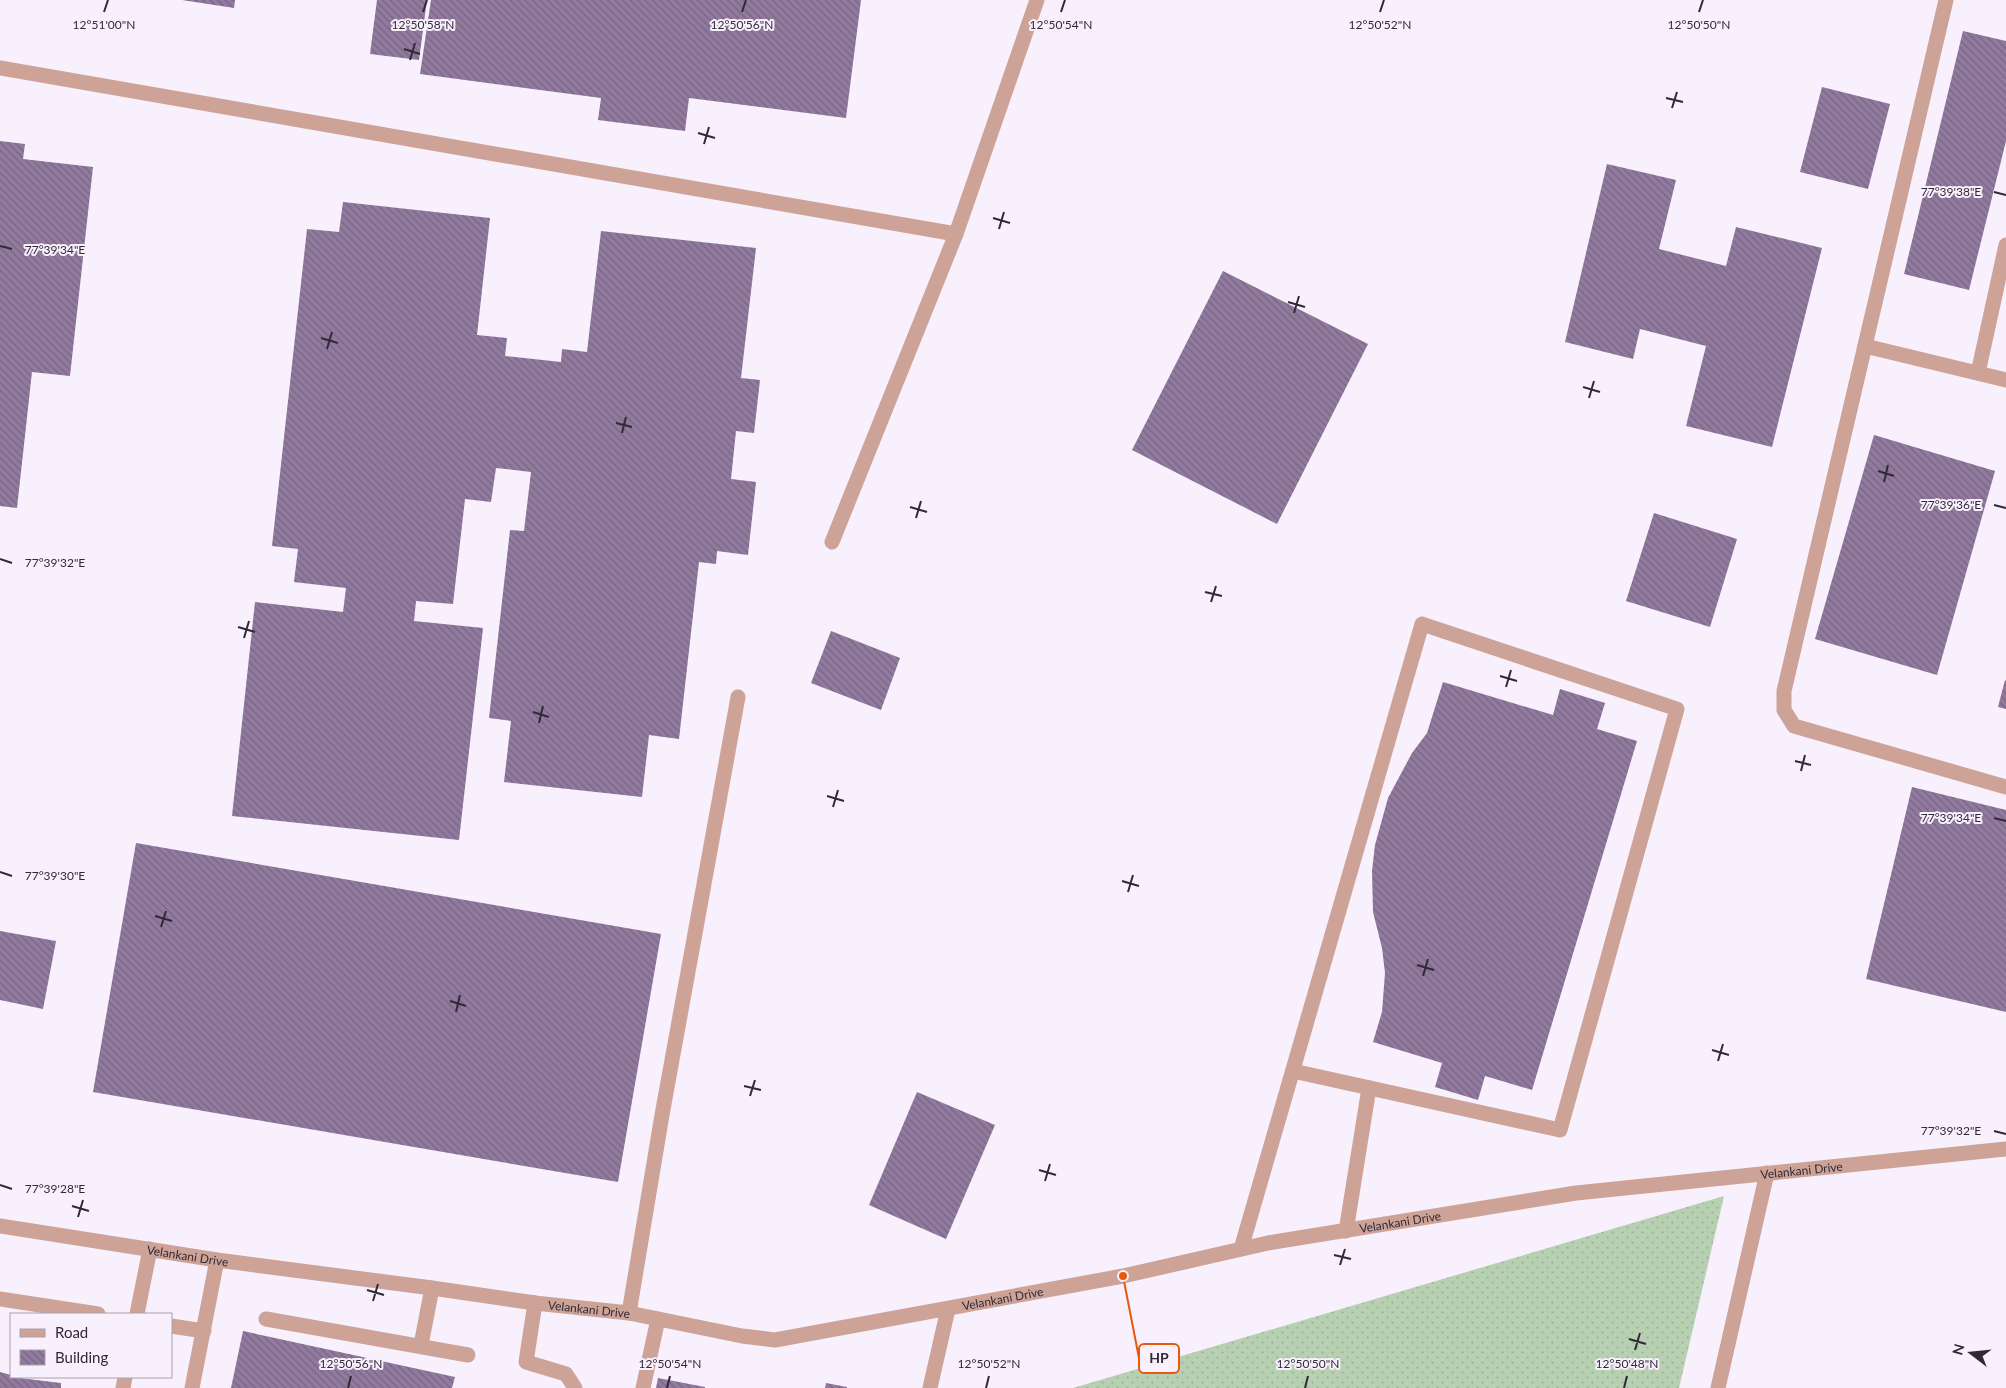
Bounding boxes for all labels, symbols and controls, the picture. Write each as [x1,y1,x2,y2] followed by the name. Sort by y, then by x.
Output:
[73,17,135,32] text: 12°51'00"N
[392,17,454,32] text: 12°50'58"N
[711,17,773,32] text: 12°50'56"N
[1030,17,1092,32] text: 12°50'54"N
[1349,17,1411,32] text: 12°50'52"N
[1668,17,1730,32] text: 12°50'50"N
[1921,184,1981,199] text: 77°39'38"E
[25,242,85,257] text: 77°39'34"E
[1921,497,1981,512] text: 77°39'36"E
[25,555,85,570] text: 77°39'32"E
[1921,810,1981,825] text: 77°39'34"E
[25,868,85,883] text: 77°39'30"E
[1921,1123,1981,1138] text: 77°39'32"E
[1760,1158,1843,1182] street label: Velankani Drive
[25,1181,85,1196] text: 77°39'28"E
[1358,1208,1442,1236] street label: Velankani Drive
[146,1242,229,1269] street label: Velankani Drive
[961,1283,1044,1313] street label: Velankani Drive
[547,1297,631,1321] street label: Velankani Drive
[10,1313,172,1378] legend
[55,1323,88,1341] text: Road
[1946,1328,1996,1378] north arrow
[1948,1342,1968,1357] text: N
[1139,1344,1179,1373] callout: HP
[55,1348,108,1366] text: Building
[1149,1349,1169,1366] text: HP
[320,1356,382,1371] text: 12°50'56"N
[639,1356,701,1371] text: 12°50'54"N
[958,1356,1020,1371] text: 12°50'52"N
[1277,1356,1339,1371] text: 12°50'50"N
[1596,1356,1658,1371] text: 12°50'48"N

